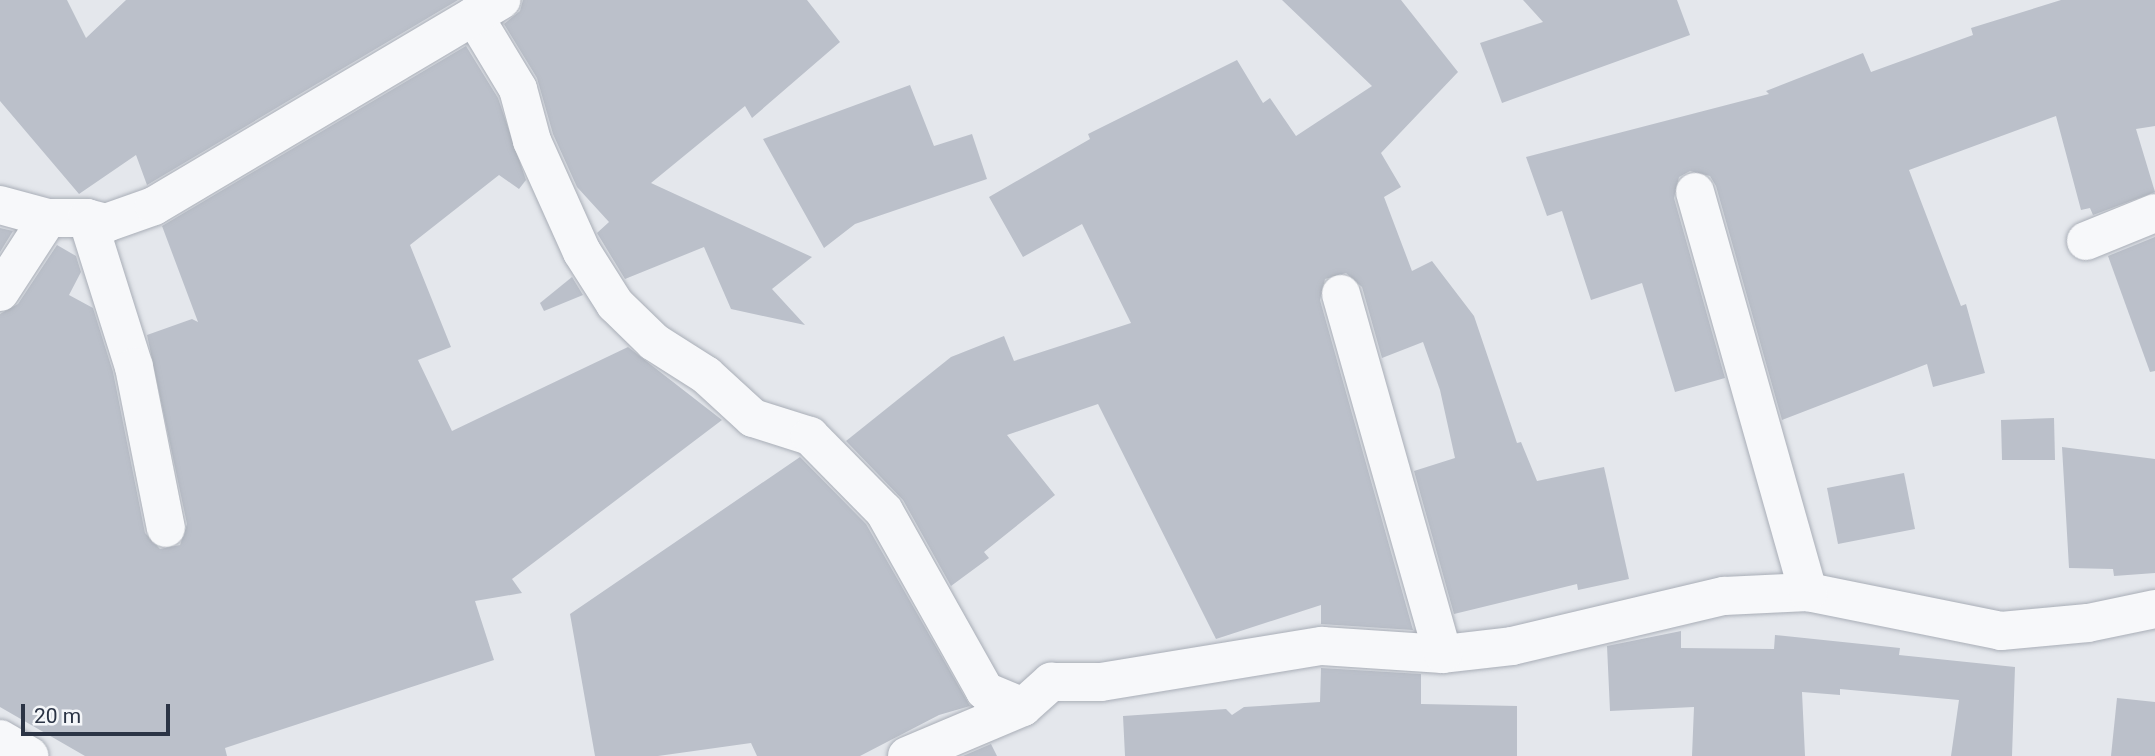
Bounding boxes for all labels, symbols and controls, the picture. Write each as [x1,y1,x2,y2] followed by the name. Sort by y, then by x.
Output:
[24,690,173,734] scale bar
[34,704,81,728] text: 20 m

